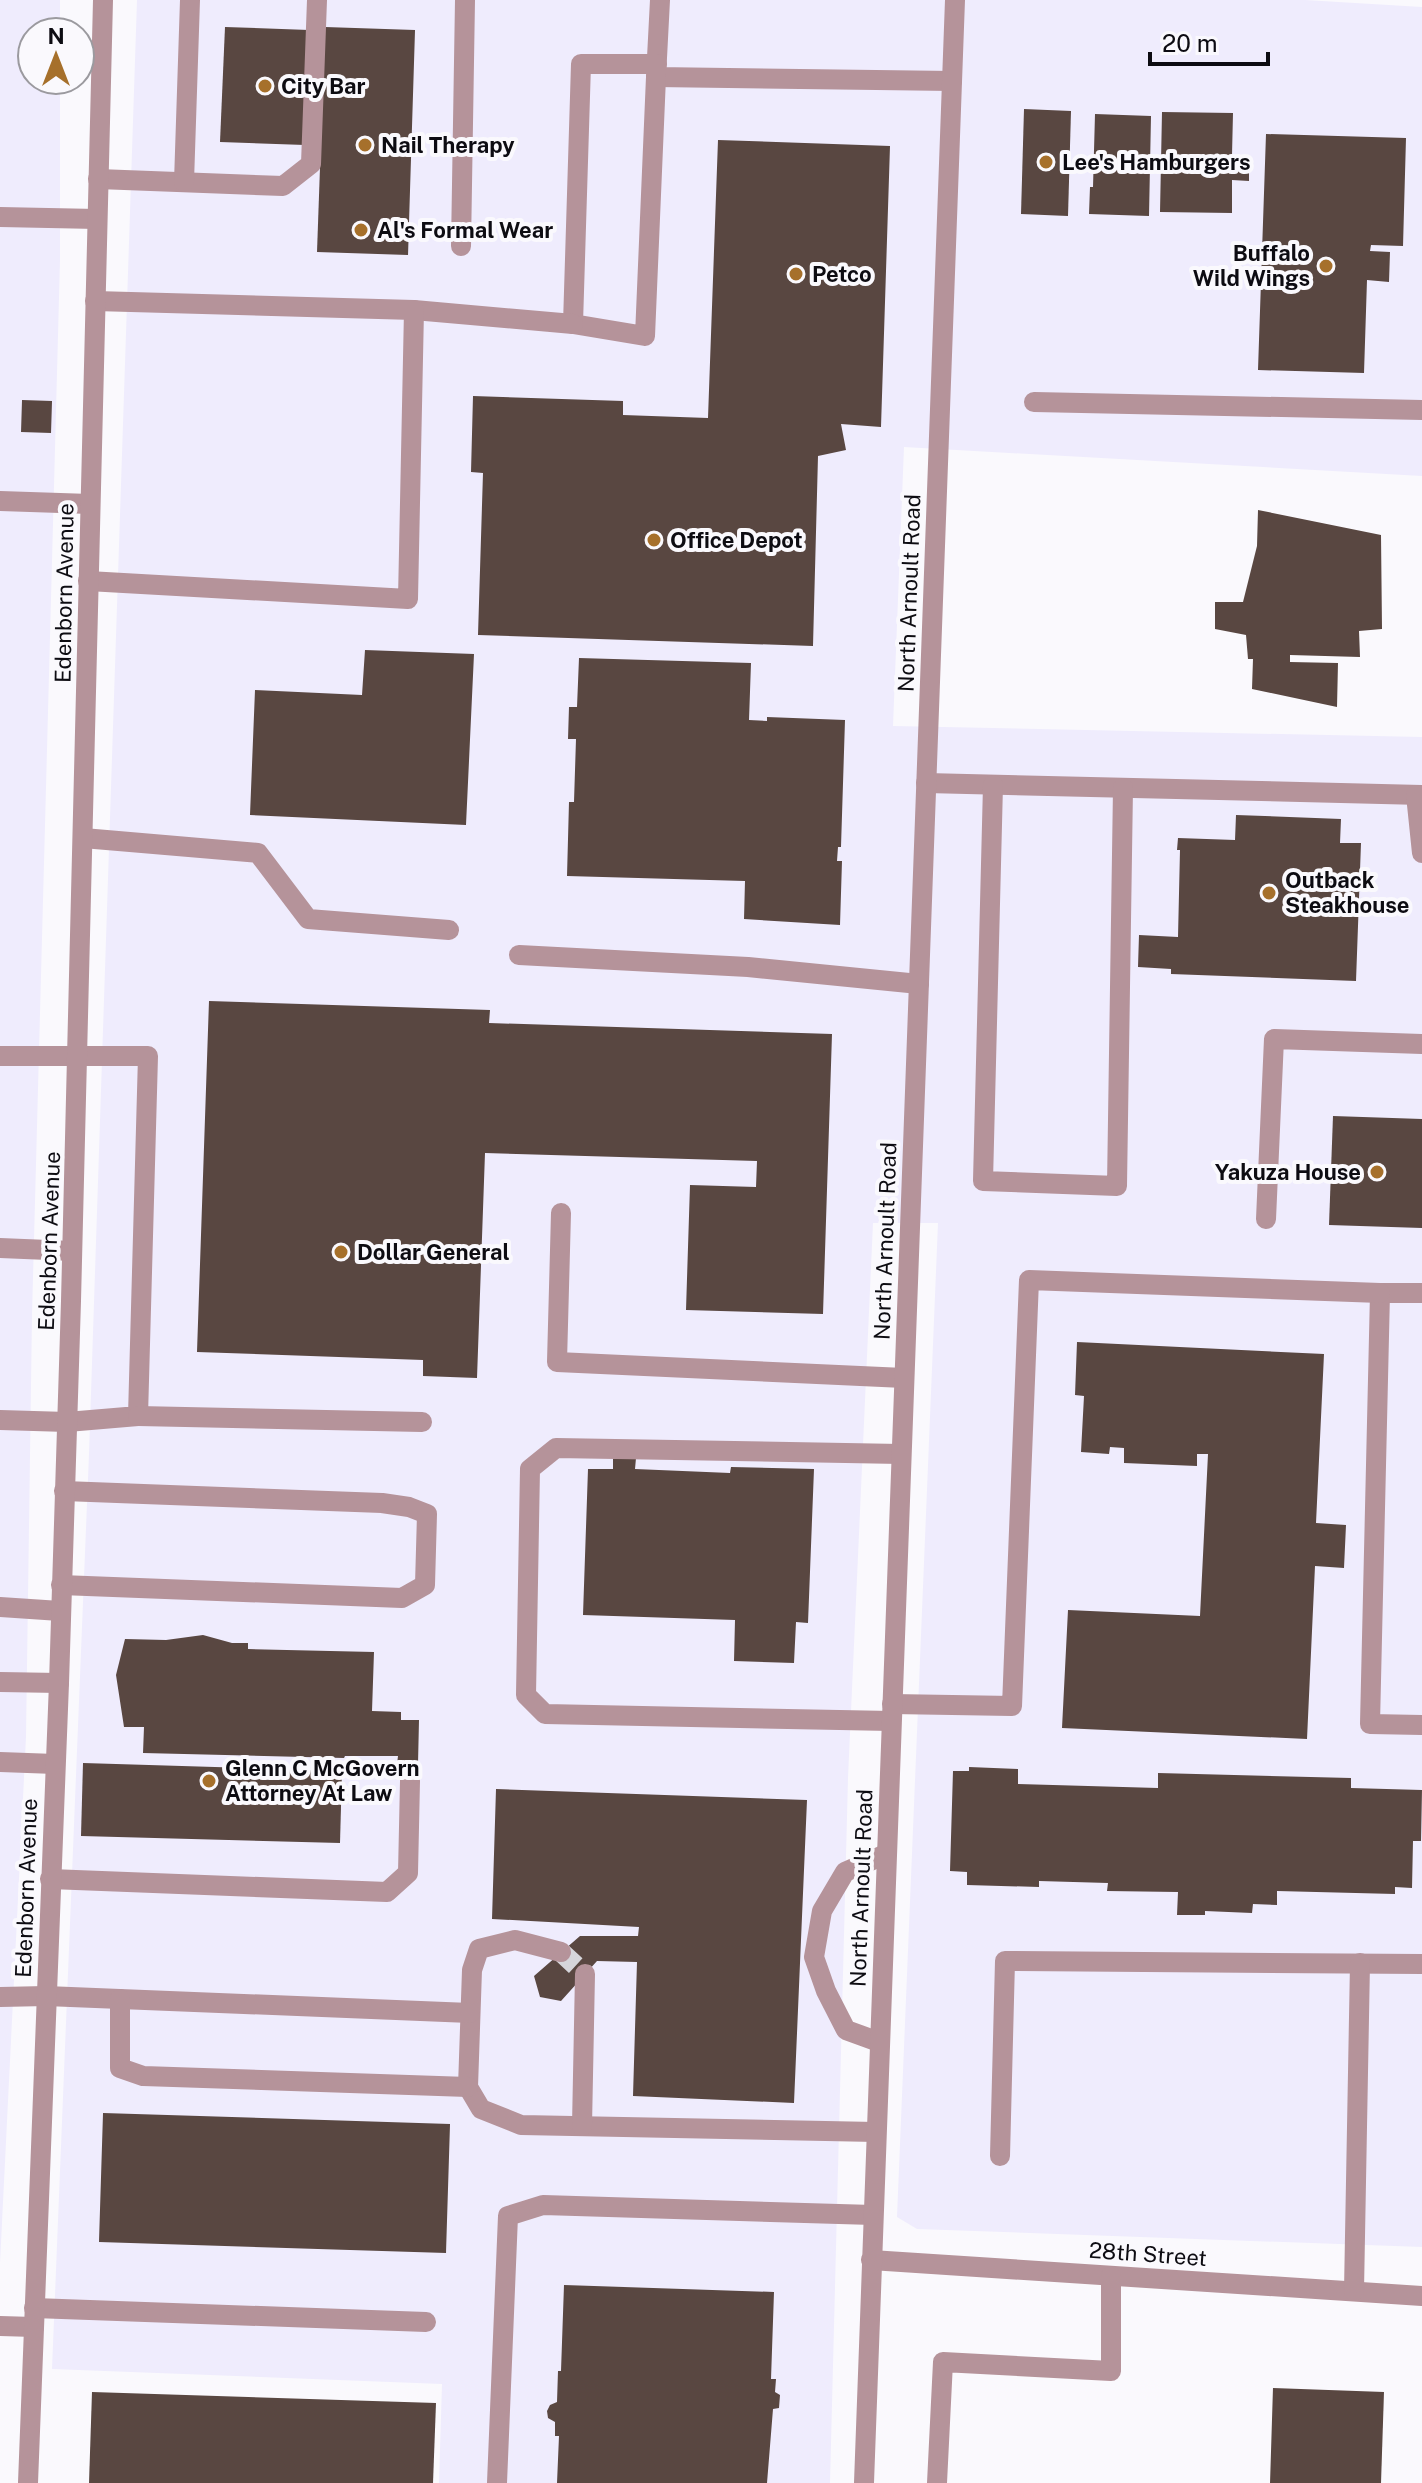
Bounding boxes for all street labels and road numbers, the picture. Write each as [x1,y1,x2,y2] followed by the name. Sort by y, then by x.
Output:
[893,494,925,692] street label: North Arnoult Road
[49,503,79,683] street label: Edenborn Avenue
[869,1142,901,1340] street label: North Arnoult Road
[33,1151,65,1331] street label: Edenborn Avenue
[845,1789,877,1987] street label: North Arnoult Road
[10,1798,42,1978] street label: Edenborn Avenue
[1088,2237,1208,2271] street label: 28th Street

